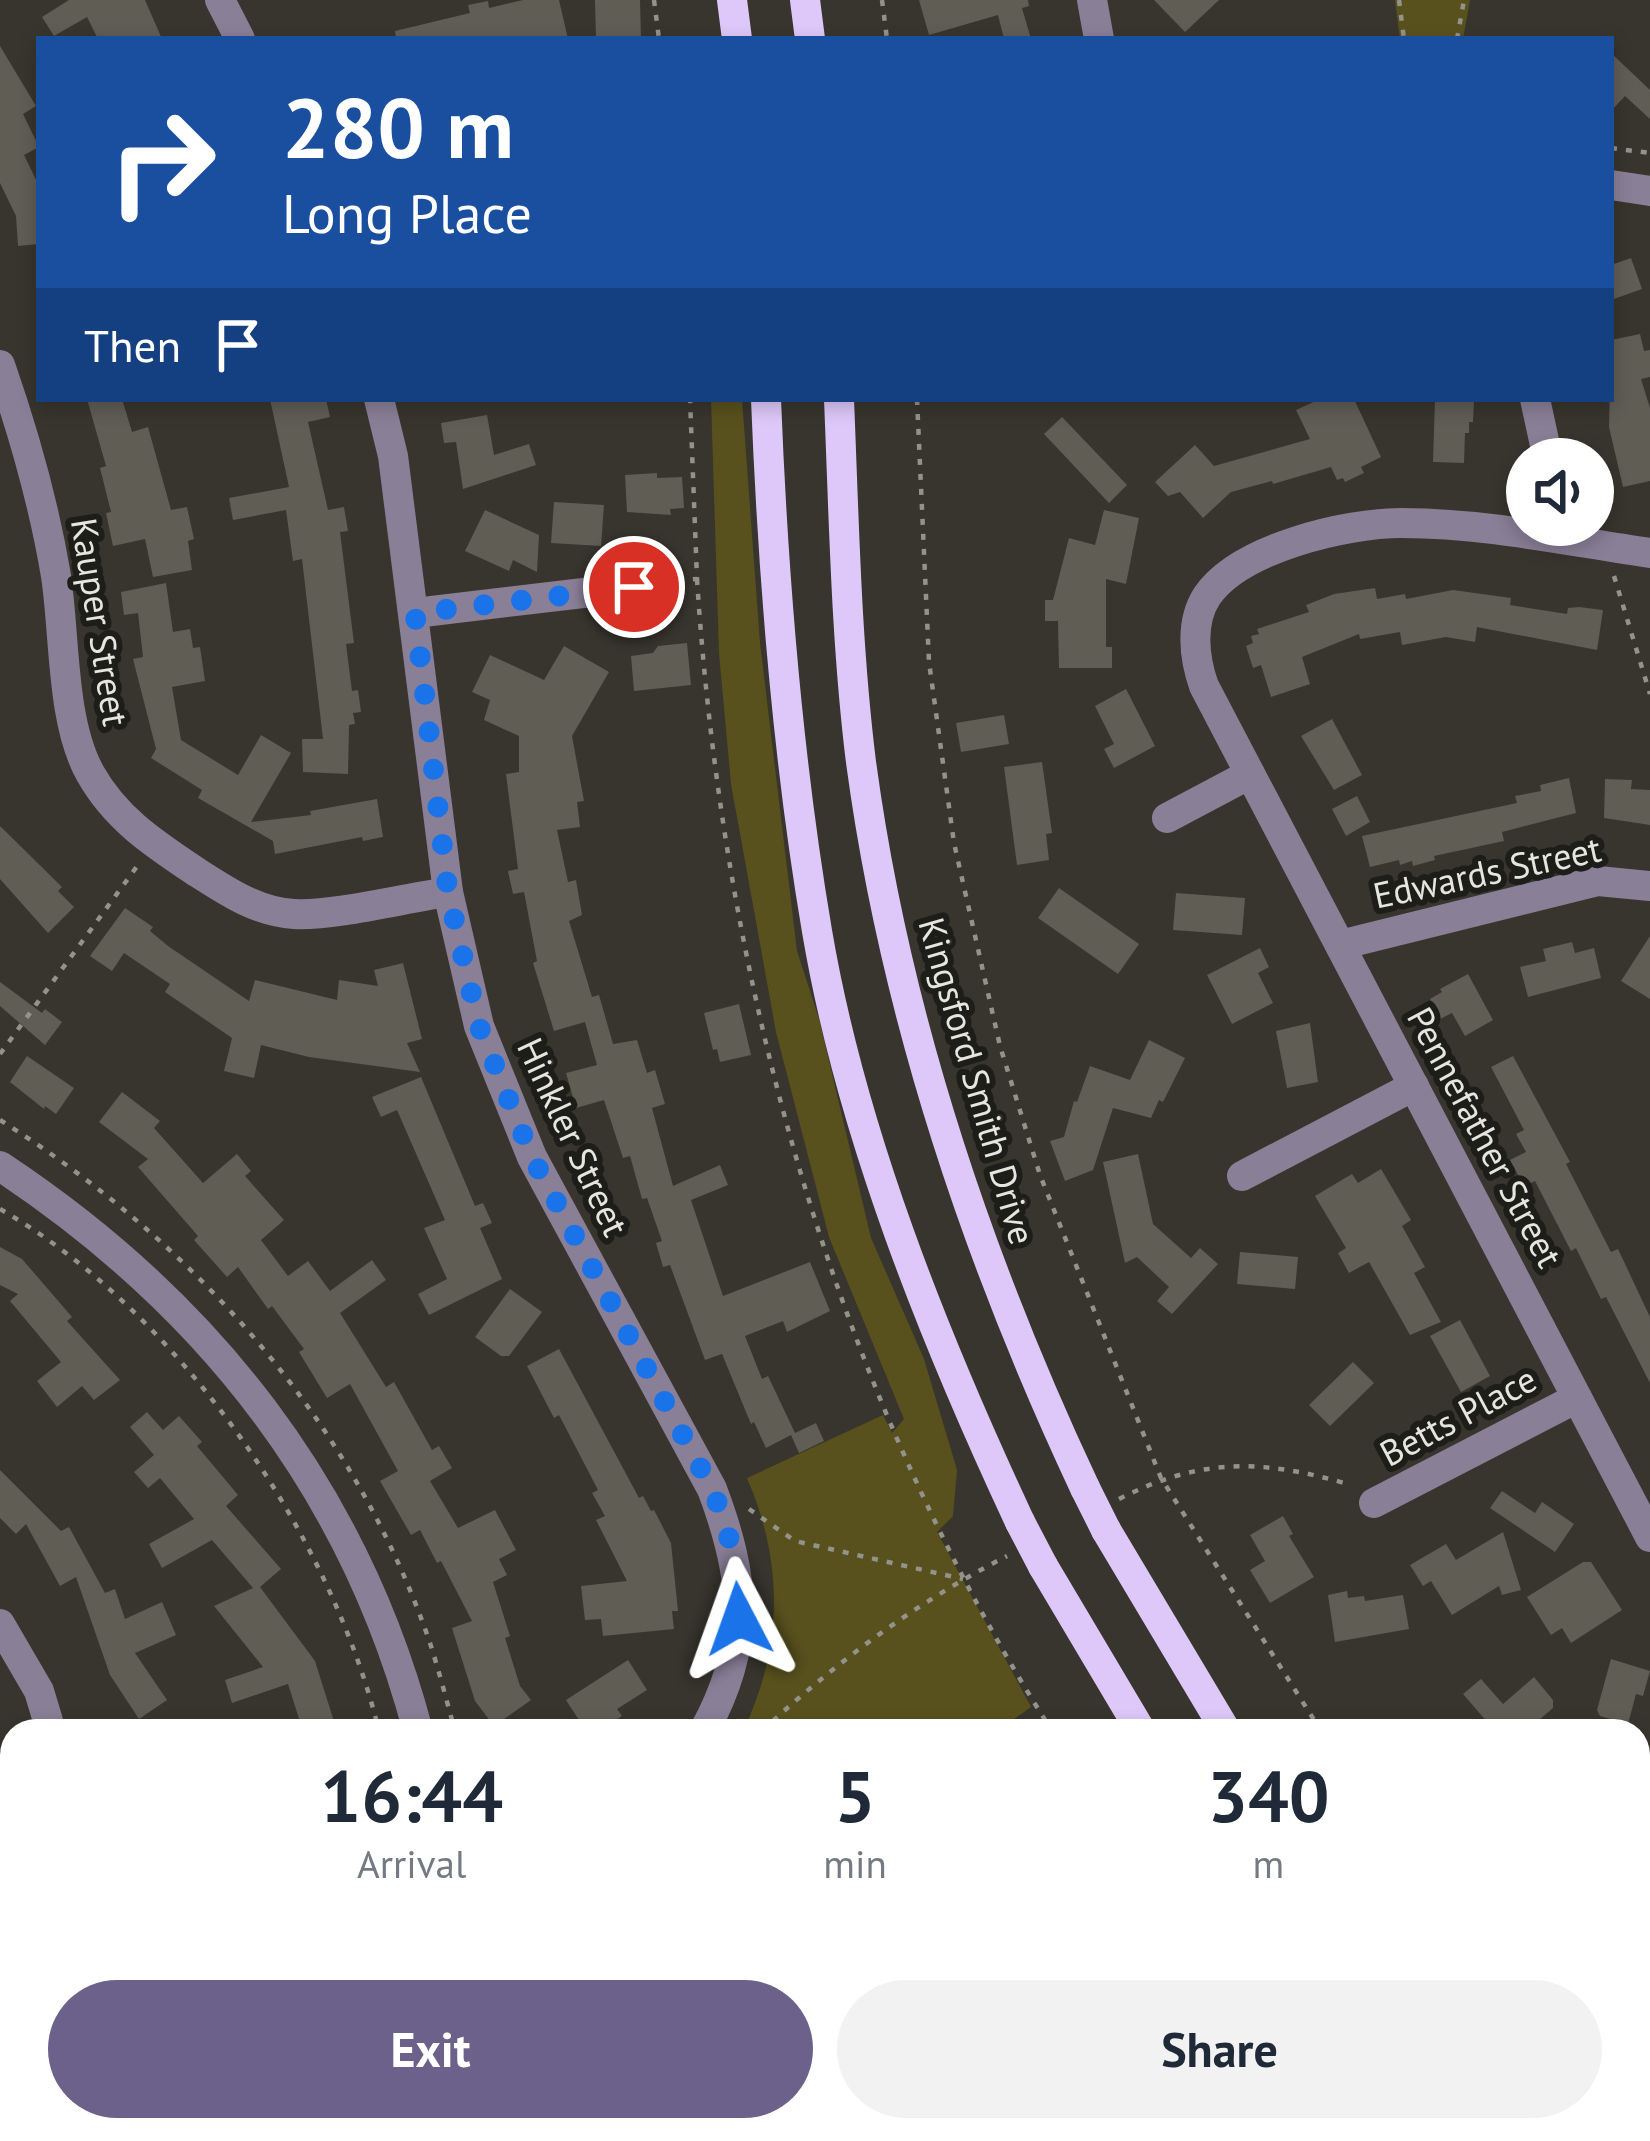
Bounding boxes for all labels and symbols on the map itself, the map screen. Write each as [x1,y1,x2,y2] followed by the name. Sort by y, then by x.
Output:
[61,515,140,729] street label: Kauper Street
[583,536,685,638] pin
[1369,824,1605,919] street label: Edwards Street
[908,912,1047,1250] street label: Kingsford Smith Drive
[1397,999,1574,1275] street label: Pennefather Street
[507,1030,640,1243] street label: Hinkler Street
[1371,1355,1544,1476] street label: Betts Place
[676,1556,802,1682] position arrow

